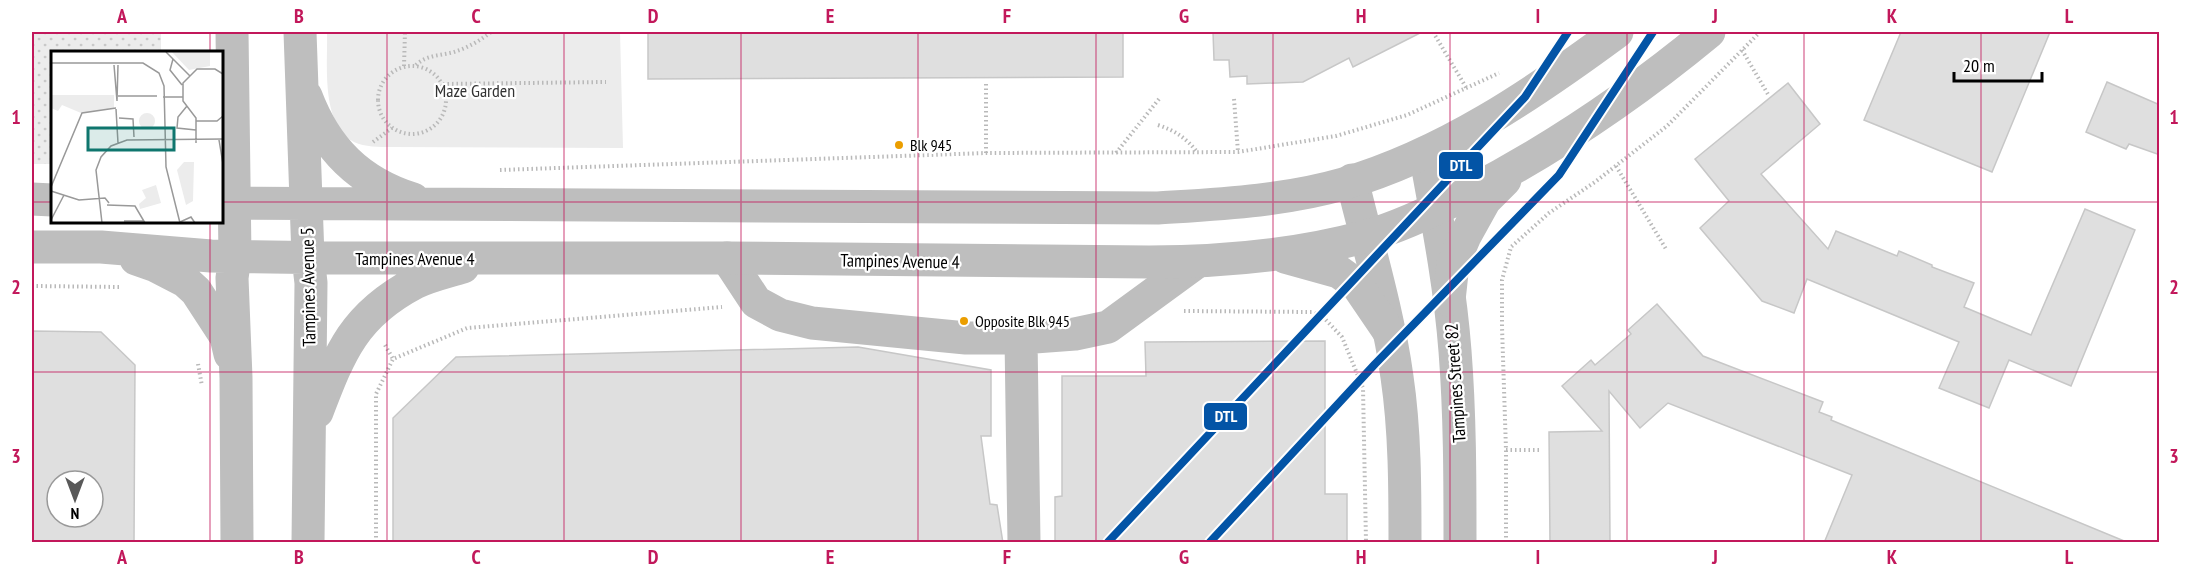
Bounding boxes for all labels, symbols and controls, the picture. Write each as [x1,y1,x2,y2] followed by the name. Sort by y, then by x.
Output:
[116,3,128,29] text: A
[294,3,304,29] text: B
[471,3,481,29] text: C
[648,3,659,29] text: D
[826,3,834,29] text: E
[1003,3,1011,29] text: F
[1179,3,1189,29] text: G
[1356,3,1366,29] text: H
[1536,3,1540,29] text: I
[1711,3,1718,29] text: J
[1887,3,1898,29] text: K
[2065,3,2074,29] text: L
[1954,45,2042,83] scale bar
[51,51,224,224] inset map
[1963,54,1995,77] text: 20 m
[435,79,515,102] park label: Maze Garden
[11,104,21,130] text: 1
[2169,104,2179,130] text: 1
[910,135,952,155] place label: Blk 945
[893,139,905,151] marker: Blk 945
[1438,151,1484,180] line badge: DTL
[1450,155,1472,175] text: DTL
[295,227,321,347] street label: Tampines Avenue 5
[355,247,475,270] street label: Tampines Avenue 4
[840,248,960,274] street label: Tampines Avenue 4
[11,274,21,300] text: 2
[2169,274,2179,300] text: 2
[975,311,1070,331] place label: Opposite Blk 945
[958,315,970,327] marker: Opposite Blk 945
[1439,322,1471,444] street label: Tampines Street 82
[1203,402,1248,431] line badge: DTL
[1215,406,1237,426] text: DTL
[11,443,21,469] text: 3
[2169,443,2179,469] text: 3
[45,469,105,529] north arrow
[71,504,79,524] text: N
[116,544,128,570] text: A
[294,544,304,570] text: B
[471,544,481,570] text: C
[648,544,659,570] text: D
[826,544,834,570] text: E
[1003,544,1011,570] text: F
[1179,544,1189,570] text: G
[1356,544,1366,570] text: H
[1536,544,1540,570] text: I
[1711,544,1718,570] text: J
[1887,544,1898,570] text: K
[2065,544,2074,570] text: L

